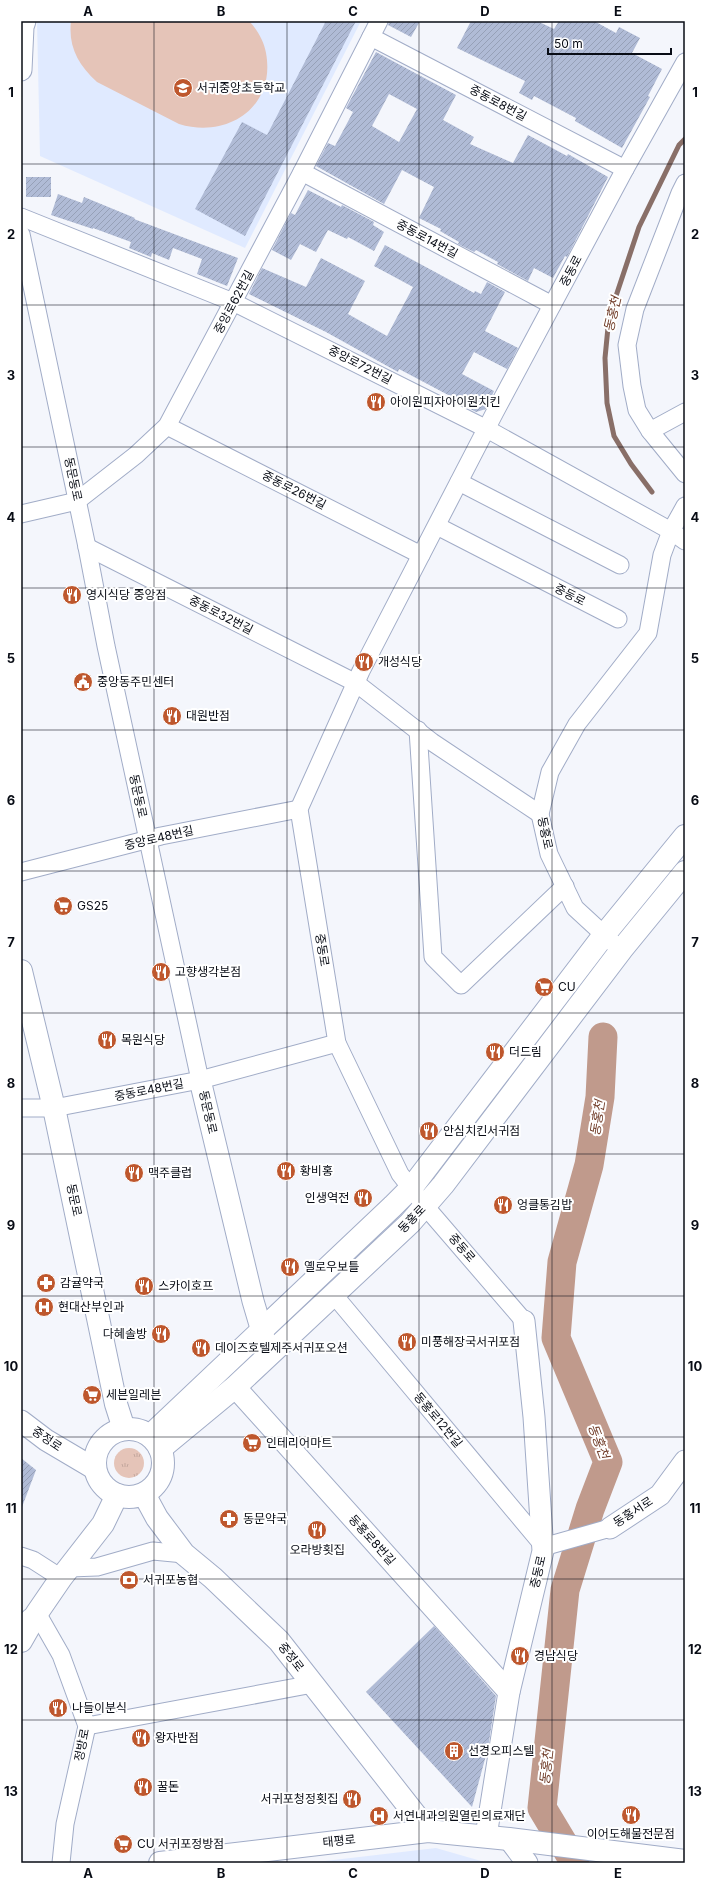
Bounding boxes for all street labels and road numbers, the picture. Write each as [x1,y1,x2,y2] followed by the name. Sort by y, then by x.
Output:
[467,81,529,124] street label: 중동로8번길
[394,216,461,261] street label: 중동로14번길
[556,253,585,289] street label: 중동로
[211,267,257,336] street label: 중앙로62번길
[326,342,395,387] street label: 중앙로72번길
[62,456,85,502] street label: 동문동로
[260,467,329,512] street label: 중동로26번길
[552,580,588,609] street label: 중동로
[187,592,256,637] street label: 중동로32번길
[127,773,150,819] street label: 동문동로
[535,815,556,851] street label: 동홍로
[123,822,195,853] street label: 중앙로48번길
[312,932,332,967] street label: 중동로
[113,1075,185,1104] street label: 중동로48번길
[196,1089,221,1135] street label: 동문동로
[64,1182,85,1218] street label: 동문로
[395,1202,429,1236] street label: 동홍로
[446,1230,479,1265] street label: 중동로
[411,1389,466,1450] street label: 동홍로12번길
[29,1423,65,1454] street label: 중정로
[610,1493,655,1530] street label: 동홍서로
[346,1511,399,1568] street label: 동홍로8번길
[526,1554,549,1590] street label: 중동로
[275,1639,308,1674] street label: 중정로
[71,1727,92,1763] street label: 정방로
[322,1831,356,1850] street label: 태평로

